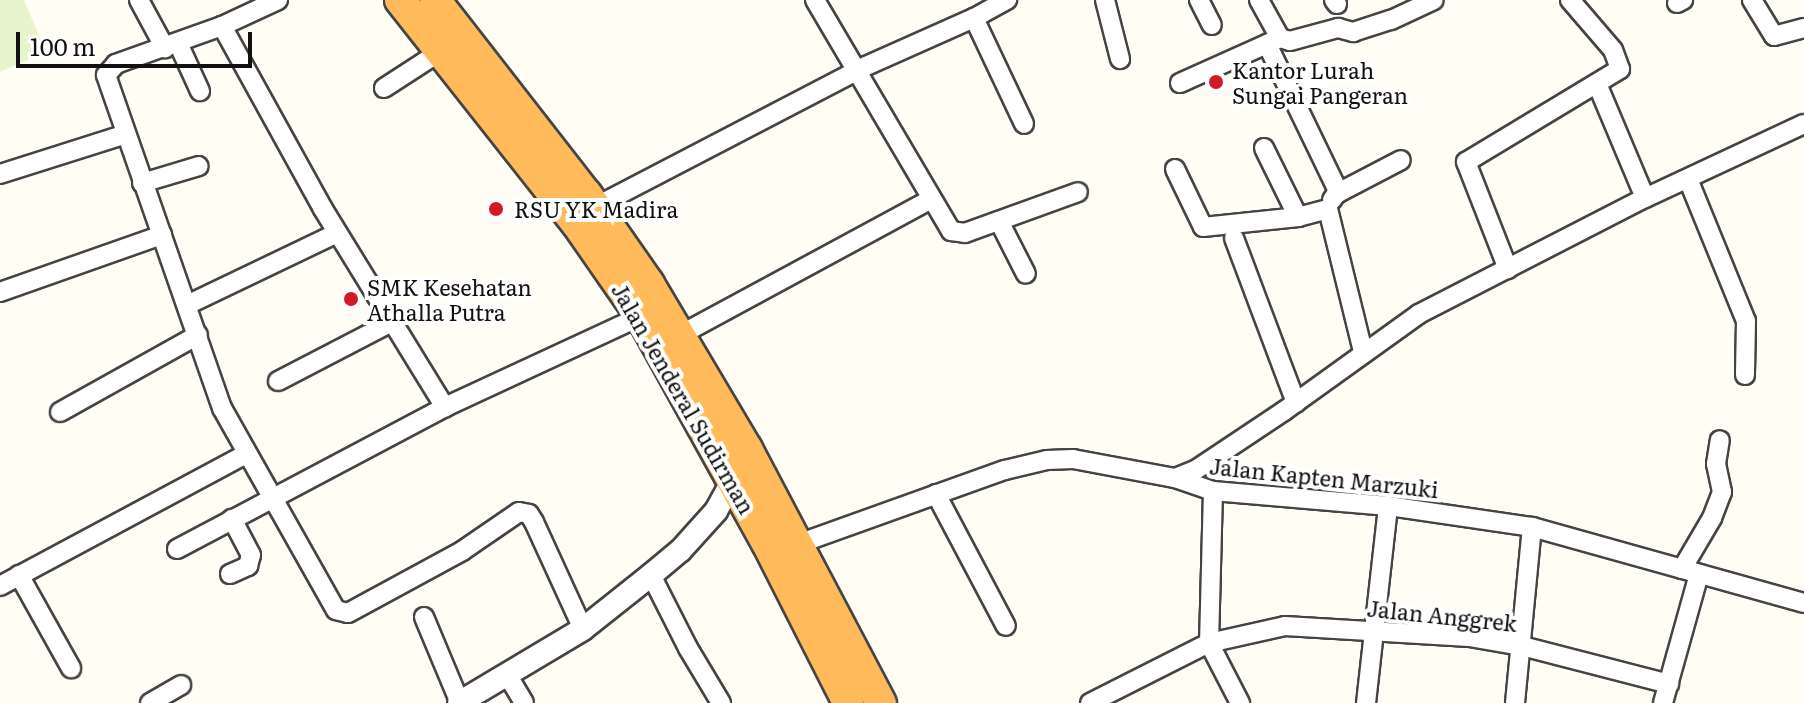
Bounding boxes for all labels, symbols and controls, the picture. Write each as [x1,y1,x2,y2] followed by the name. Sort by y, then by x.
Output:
[20,16,256,66] scale bar
[30,28,96,63] text: 100 m
[1232,56,1408,108] place label: Kantor Lurah Sungai Pangeran
[1207,73,1225,91] marker: Kantor Lurah Sungai Pangeran
[514,196,678,222] place label: RSU YK Madira
[485,198,507,220] marker: RSU YK Madira
[367,273,532,324] place label: SMK Kesehatan Athalla Putra
[607,278,761,518] street label: Jalan Jenderal Sudirman
[342,290,360,308] marker: SMK Kesehatan Athalla Putra
[1208,452,1440,502] street label: Jalan Kapten Marzuki
[1366,594,1518,636] street label: Jalan Anggrek

